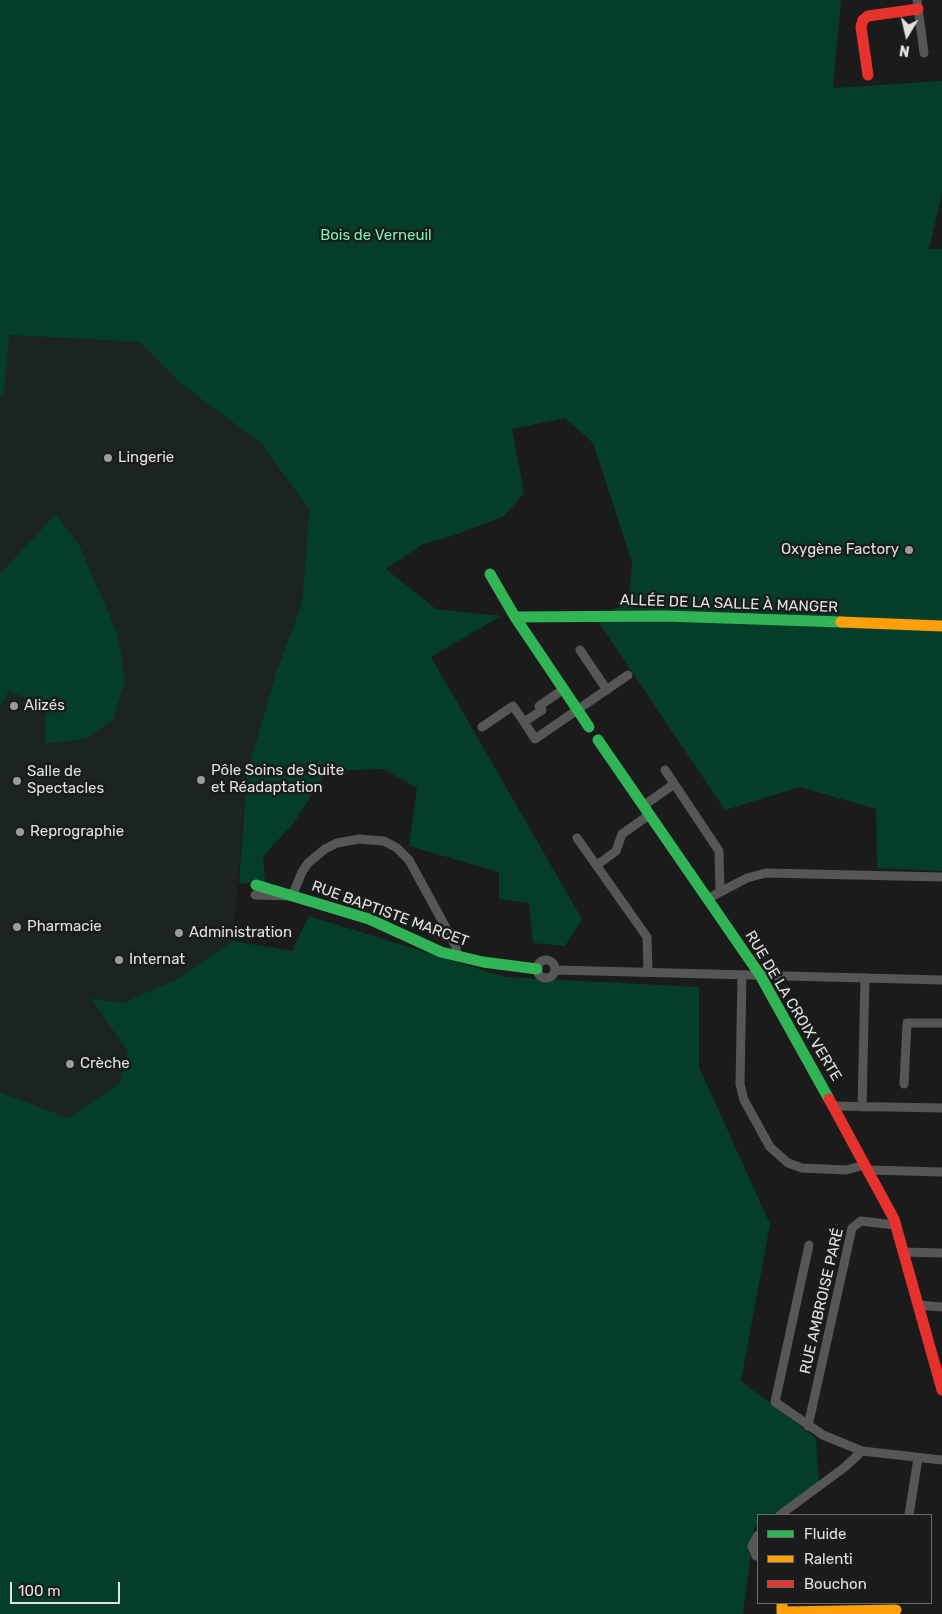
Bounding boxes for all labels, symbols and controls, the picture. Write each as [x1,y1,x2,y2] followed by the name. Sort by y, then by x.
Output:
[882,10,932,60] north arrow
[898,41,911,59] text: N
[320,227,432,245] park label: Bois de Verneuil
[118,449,174,467] place label: Lingerie
[102,452,114,464] marker: Lingerie
[781,541,899,559] place label: Oxygène Factory
[903,544,915,556] marker: Oxygène Factory
[620,591,838,617] street label: ALLÉE DE LA SALLE À MANGER
[24,697,65,715] place label: Alizés
[8,700,20,712] marker: Alizés
[211,762,344,797] place label: Pôle Soins de Suite et Réadaptation
[27,763,104,798] place label: Salle de Spectacles
[195,774,207,786] marker: Pôle Soins de Suite et Réadaptation
[11,775,23,787] marker: Salle de Spectacles
[30,823,124,841] place label: Reprographie
[14,826,26,838] marker: Reprographie
[309,877,471,951] street label: RUE BAPTISTE MARCET
[27,918,102,936] place label: Pharmacie
[11,921,23,933] marker: Pharmacie
[189,924,292,942] place label: Administration
[173,927,185,939] marker: Administration
[741,928,845,1084] street label: RUE DE LA CROIX VERTE
[129,951,185,969] place label: Internat
[113,954,125,966] marker: Internat
[80,1055,130,1073] place label: Crèche
[64,1058,76,1070] marker: Crèche
[796,1226,848,1376] street label: RUE AMBROISE PARÉ
[757,1514,932,1604] legend
[804,1525,846,1543] text: Fluide
[804,1550,853,1568] text: Ralenti
[12,1572,122,1604] scale bar
[804,1575,867,1593] text: Bouchon
[18,1582,60,1600] text: 100 m

